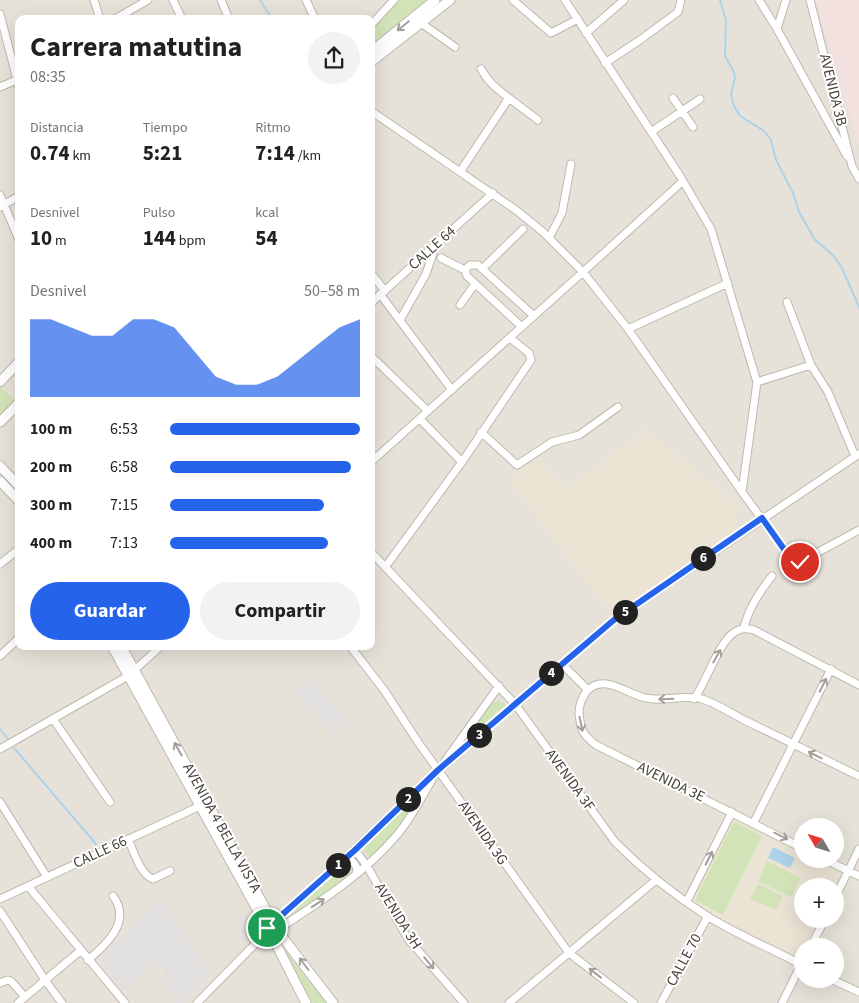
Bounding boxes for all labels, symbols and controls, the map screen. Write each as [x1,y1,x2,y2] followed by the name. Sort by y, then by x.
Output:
[397,20,410,31] one-way arrow
[30,27,242,67] text: Carrera matutina
[308,32,360,84] button: share
[814,52,852,128] street label: AVENIDA 3B
[30,66,66,88] text: 08:35
[30,118,84,138] text: Distancia
[143,118,188,138] text: Tiempo
[255,118,291,138] text: Ritmo
[30,138,70,168] text: 0.74
[143,138,182,168] text: 5:21
[255,138,295,168] text: 7:14
[70,146,91,166] text: km
[295,146,321,166] text: /km
[30,203,80,223] text: Desnivel
[143,203,175,223] text: Pulso
[255,203,279,223] text: kcal
[404,221,461,275] street label: CALLE 64
[30,223,52,253] text: 10
[143,223,176,253] text: 144
[255,223,278,253] text: 54
[52,231,67,251] text: m
[176,231,206,251] text: bpm
[30,280,87,302] text: Desnivel
[304,280,360,302] text: 50–58 m
[30,418,72,440] text: 100 m
[110,418,138,440] text: 6:53
[30,456,72,478] text: 200 m
[110,456,138,478] text: 6:58
[30,494,72,516] text: 300 m
[110,494,138,516] text: 7:15
[30,532,72,554] text: 400 m
[110,532,138,554] text: 7:13
[779,541,821,583] pin
[690,546,716,570] pin: 6
[700,548,707,568] text: 6
[786,548,814,576] icon: check
[30,582,190,640] button: Guardar
[200,582,360,640] button: Compartir
[612,600,638,624] pin: 5
[622,602,629,622] text: 5
[713,650,723,664] one-way arrow
[538,660,564,686] pin: 4
[548,663,555,683] text: 4
[819,678,828,693] one-way arrow
[658,695,674,704] one-way arrow
[577,716,587,732] one-way arrow
[466,722,492,748] pin: 3
[476,725,483,745] text: 3
[173,741,183,756] one-way arrow
[540,745,600,816] street label: AVENIDA 3F
[808,749,823,759] one-way arrow
[634,757,708,807] street label: AVENIDA 3E
[178,759,267,897] street label: AVENIDA 4 BELLA VISTA
[396,786,420,812] pin: 2
[405,789,412,809] text: 2
[453,797,513,869] street label: AVENIDA 3G
[794,818,844,868] north arrow
[794,818,844,988] map controls
[70,830,130,874] street label: CALLE 66
[773,832,788,841] one-way arrow
[705,851,714,866] one-way arrow
[326,852,350,878] pin: 1
[335,855,342,875] text: 1
[794,878,844,928] button: +
[369,879,427,953] street label: AVENIDA 3H
[311,898,325,908] one-way arrow
[246,907,288,949] pin
[253,914,281,942] icon: arrive
[661,930,707,990] street label: CALLE 70
[794,938,844,988] button: −
[299,957,309,971] one-way arrow
[423,957,435,970] one-way arrow
[589,968,602,979] one-way arrow

